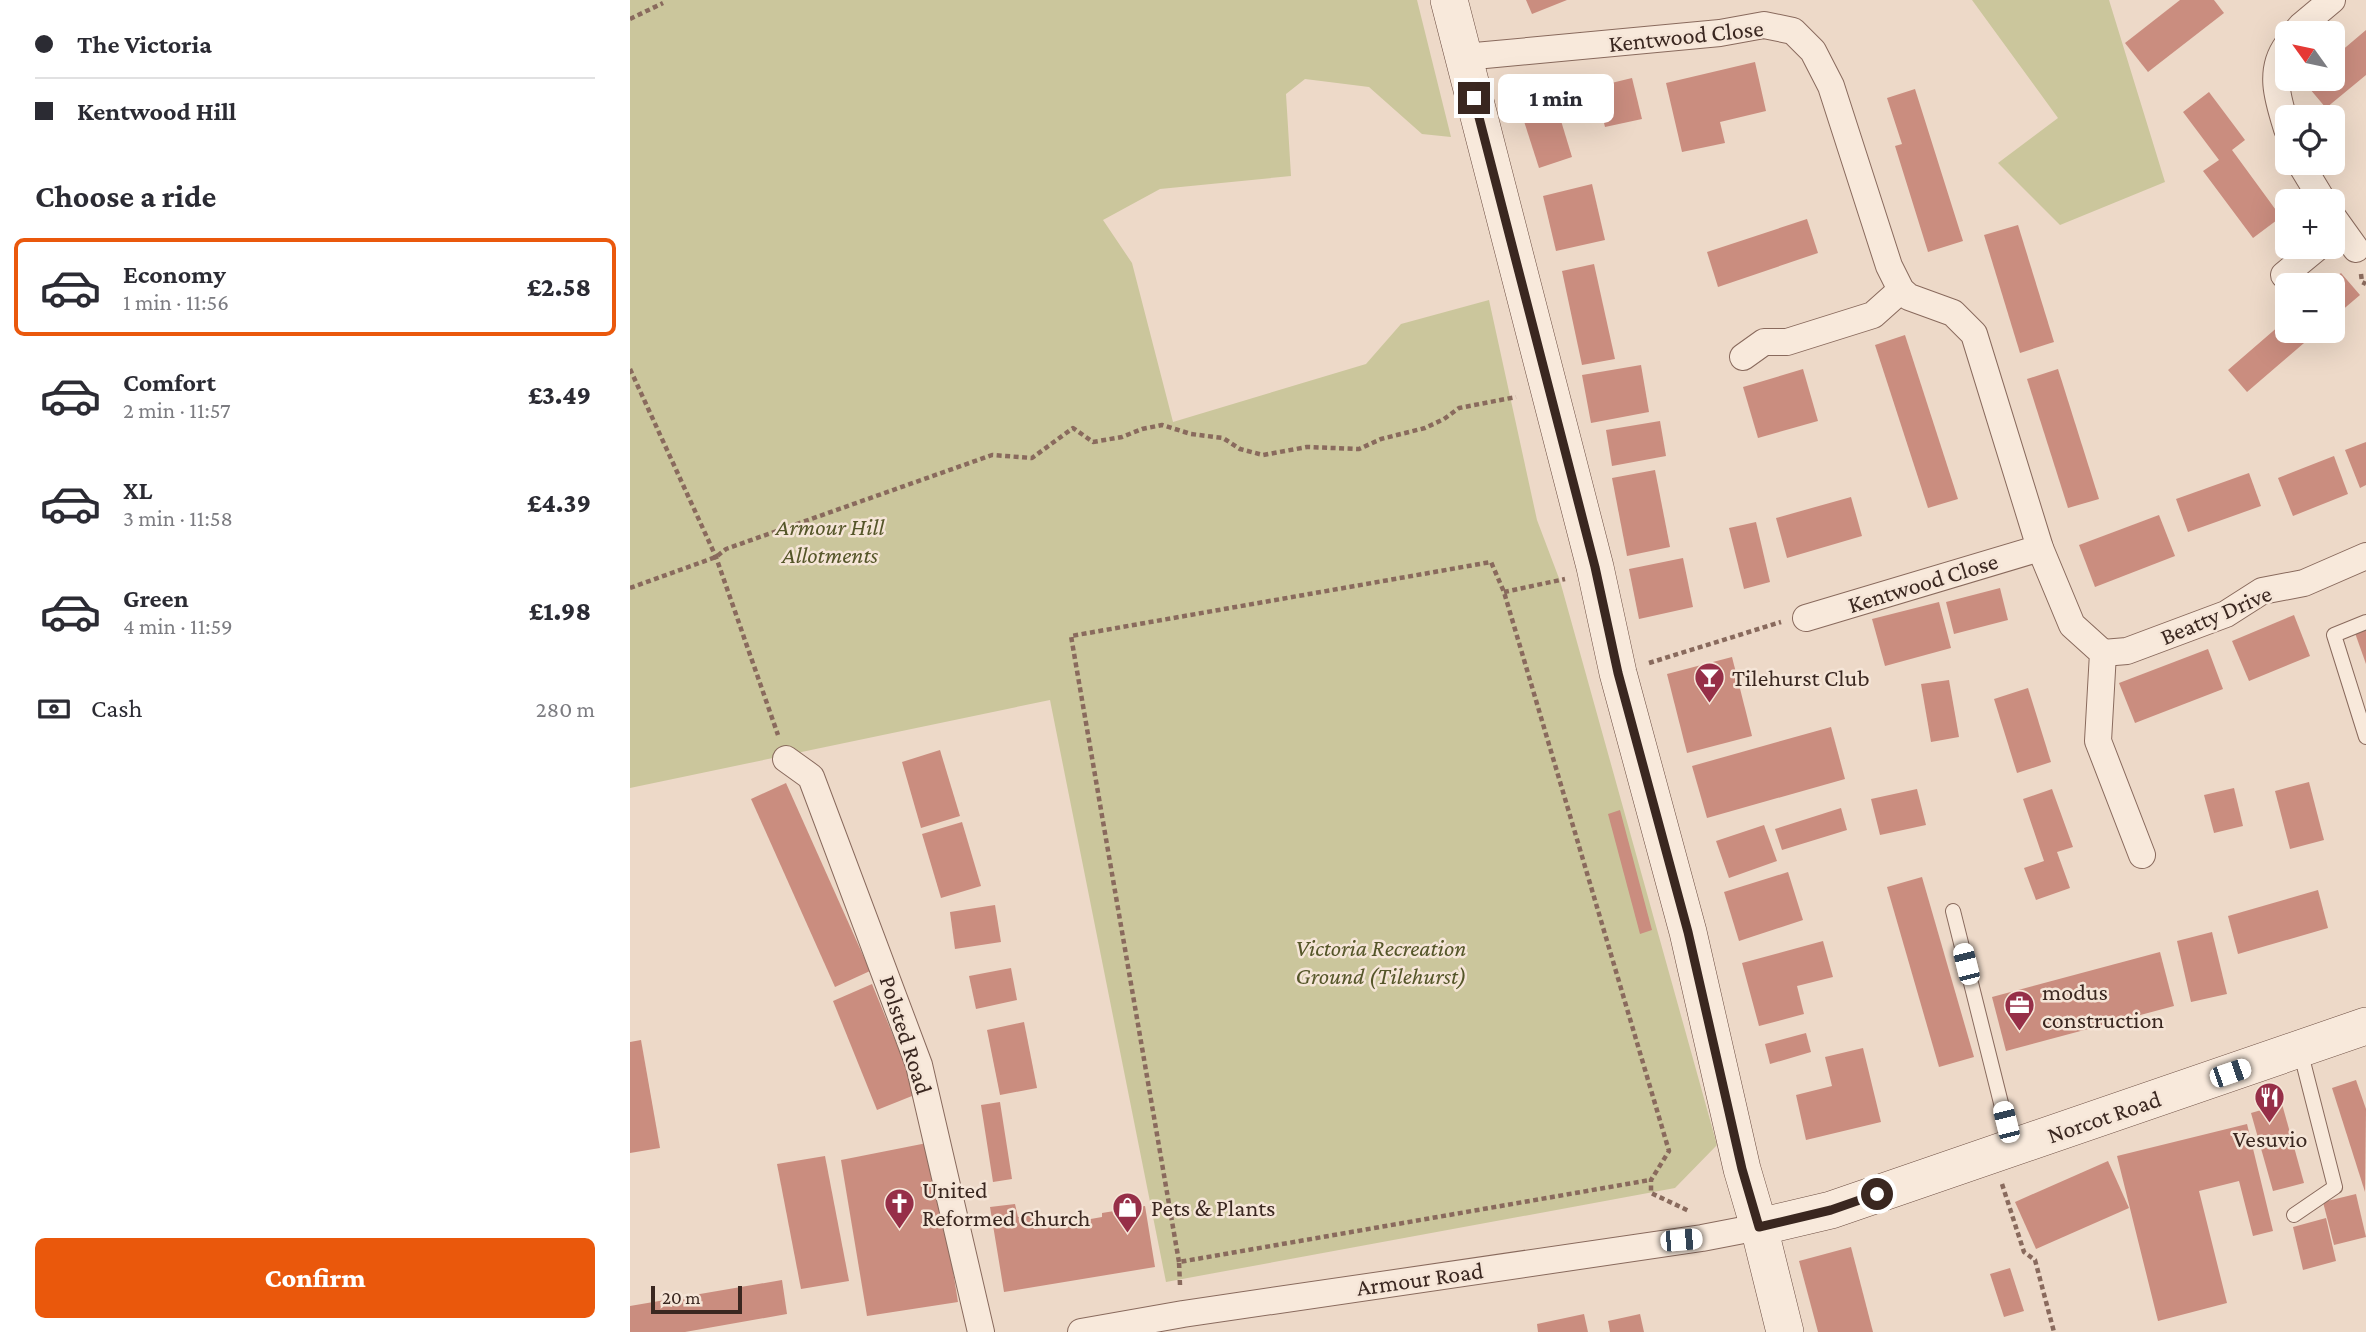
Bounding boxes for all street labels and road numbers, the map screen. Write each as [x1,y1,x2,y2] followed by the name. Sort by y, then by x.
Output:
[1607,14,1765,57] street label: Kentwood Close
[1845,547,2001,618] street label: Kentwood Close
[2156,579,2276,650] street label: Beatty Drive
[875,972,938,1098] street label: Polsted Road
[2043,1084,2165,1149] street label: Norcot Road
[1355,1256,1485,1301] street label: Armour Road

